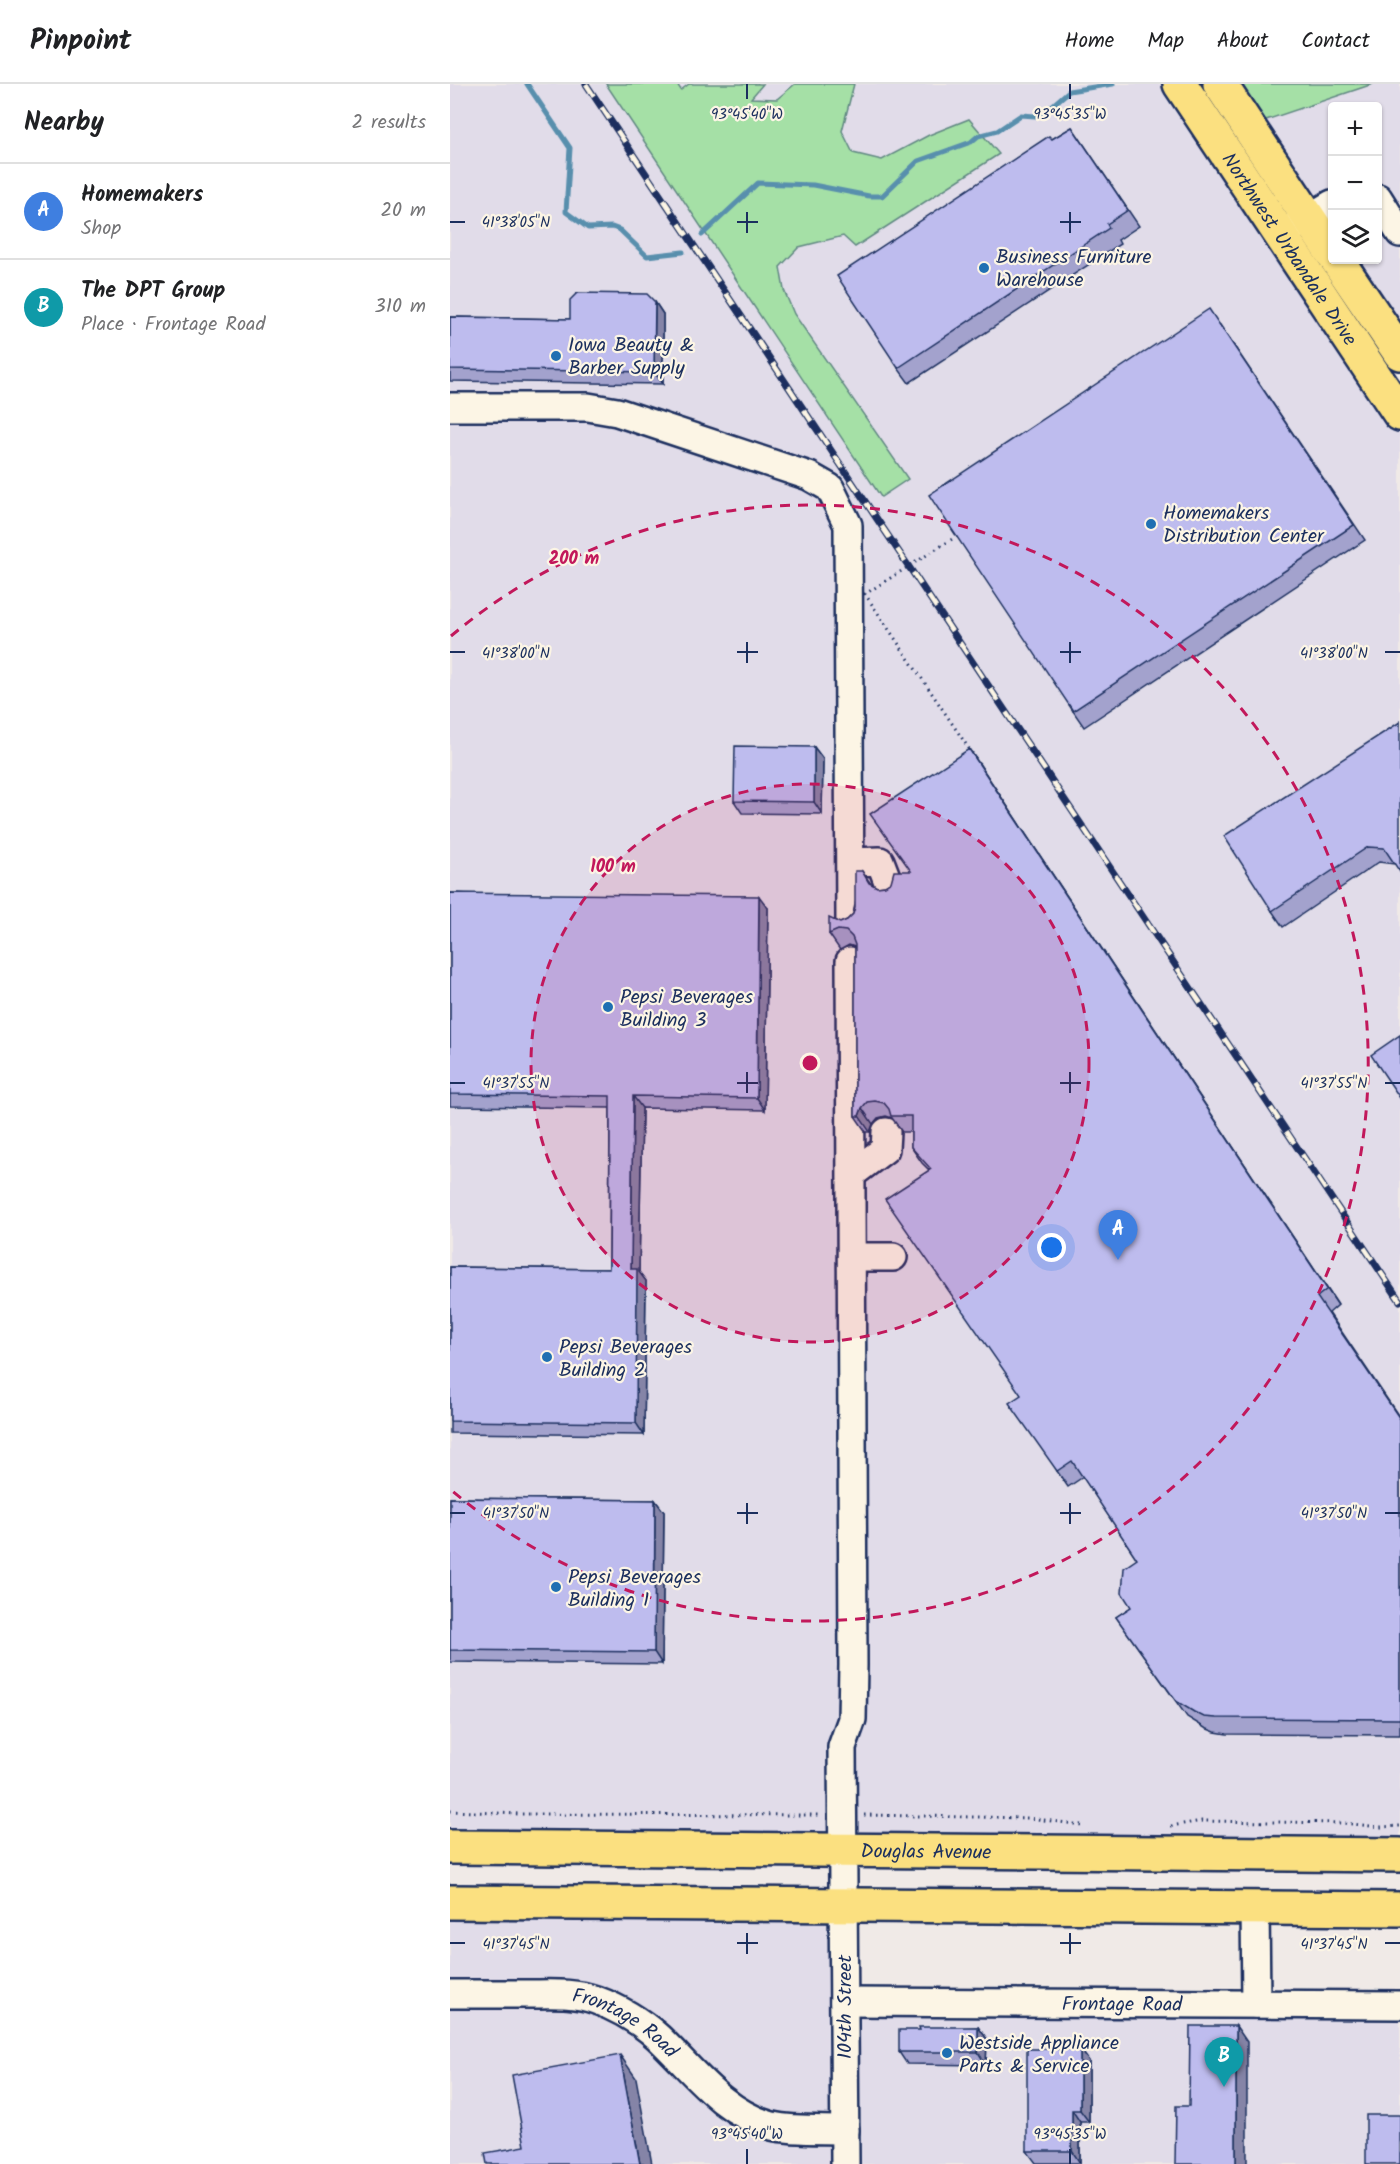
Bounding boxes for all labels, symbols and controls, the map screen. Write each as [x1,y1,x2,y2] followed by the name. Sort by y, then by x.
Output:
[30,19,131,64] text: Pinpoint
[1065,25,1114,58] text: Home
[1147,25,1184,58] text: Map
[1217,25,1268,58] text: About
[1301,25,1370,58] text: Contact
[24,102,104,144] text: Nearby
[1328,102,1382,264] map controls
[1328,102,1382,156] button: +
[711,103,783,127] text: 93°45'40"W
[1034,103,1107,127] text: 93°45'35"W
[351,107,426,139] text: 2 results
[1212,147,1364,353] street label: Northwest Urbandale Drive
[1328,156,1382,210] button: −
[81,178,203,213] text: Homemakers
[37,195,50,227] text: A
[380,195,426,227] text: 20 m
[1328,210,1382,264] button: layers
[482,211,550,235] text: 41°38'05"N
[81,213,121,245] text: Shop
[996,242,1151,297] place label: Business Furniture Warehouse
[977,261,991,275] marker: Business Furniture Warehouse
[81,274,225,309] text: The DPT Group
[37,291,50,323] text: B
[374,291,426,323] text: 310 m
[81,309,265,341] text: Place · Frontage Road
[568,330,694,385] place label: Iowa Beauty & Barber Supply
[549,349,563,363] marker: Iowa Beauty & Barber Supply
[1163,498,1325,553] place label: Homemakers Distribution Center
[1144,517,1158,531] marker: Homemakers Distribution Center
[549,545,600,574] text: 200 m
[482,642,550,666] text: 41°38'00"N
[1300,642,1368,666] text: 41°38'00"N
[590,853,636,882] text: 100 m
[620,982,753,1037] place label: Pepsi Beverages Building 3
[601,1000,615,1014] marker: Pepsi Beverages Building 3
[800,1053,820,1073] centre of rings
[483,1072,549,1096] text: 41°37'55"N
[1301,1072,1367,1096] text: 41°37'55"N
[1098,1210,1138,1260] pin: A
[1037,1233,1066,1262] your location
[559,1332,692,1387] place label: Pepsi Beverages Building 2
[540,1350,554,1364] marker: Pepsi Beverages Building 2
[483,1502,549,1526] text: 41°37'50"N
[1301,1502,1367,1526] text: 41°37'50"N
[568,1562,701,1617] place label: Pepsi Beverages Building 1
[549,1580,563,1594] marker: Pepsi Beverages Building 1
[860,1836,992,1870] street label: Douglas Avenue
[482,1933,550,1957] text: 41°37'45"N
[1300,1933,1368,1957] text: 41°37'45"N
[830,1954,862,2059] street label: 104th Street
[570,1981,686,2067] street label: Frontage Road
[1062,1989,1183,2022] street label: Frontage Road
[959,2028,1119,2083] place label: Westside Appliance Parts & Service
[1204,2038,1244,2087] pin: B
[940,2046,954,2060] marker: Westside Appliance Parts & Service
[711,2123,783,2147] text: 93°45'40"W
[1034,2123,1107,2147] text: 93°45'35"W

